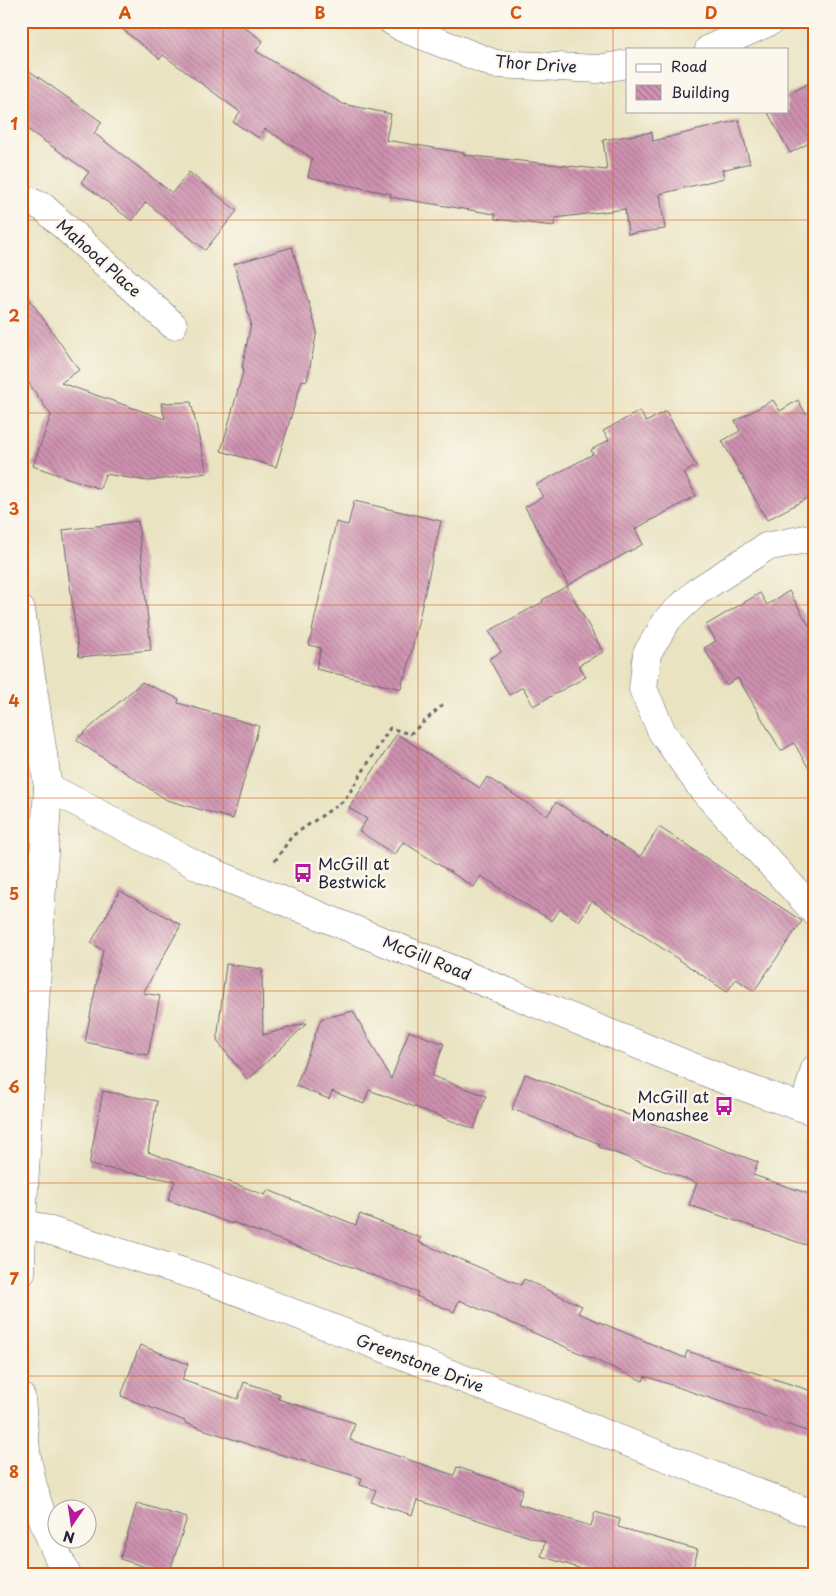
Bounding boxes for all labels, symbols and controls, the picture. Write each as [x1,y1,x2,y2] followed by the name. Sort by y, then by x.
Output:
[119,0,132,24] text: A
[315,0,326,24] text: B
[510,0,522,24] text: C
[705,0,717,24] text: D
[494,48,578,78] street label: Thor Drive
[626,48,788,112] legend
[671,54,707,77] text: Road
[671,80,730,103] text: Building
[10,111,18,135] text: 1
[52,213,147,302] street label: Mahood Place
[8,303,20,327] text: 2
[9,496,19,520] text: 3
[9,688,20,712] text: 4
[318,851,390,893] place label: McGill at Bestwick
[292,862,314,884] bus stop icon: McGill at Bestwick
[9,881,19,905] text: 5
[380,928,475,986] street label: McGill Road
[8,1074,20,1098] text: 6
[631,1084,709,1126] place label: McGill at Monashee
[713,1095,735,1117] bus stop icon: McGill at Monashee
[9,1266,19,1290] text: 7
[353,1327,488,1397] street label: Greenstone Drive
[9,1459,19,1483] text: 8
[48,1498,98,1548] north arrow
[61,1526,77,1549] text: N

